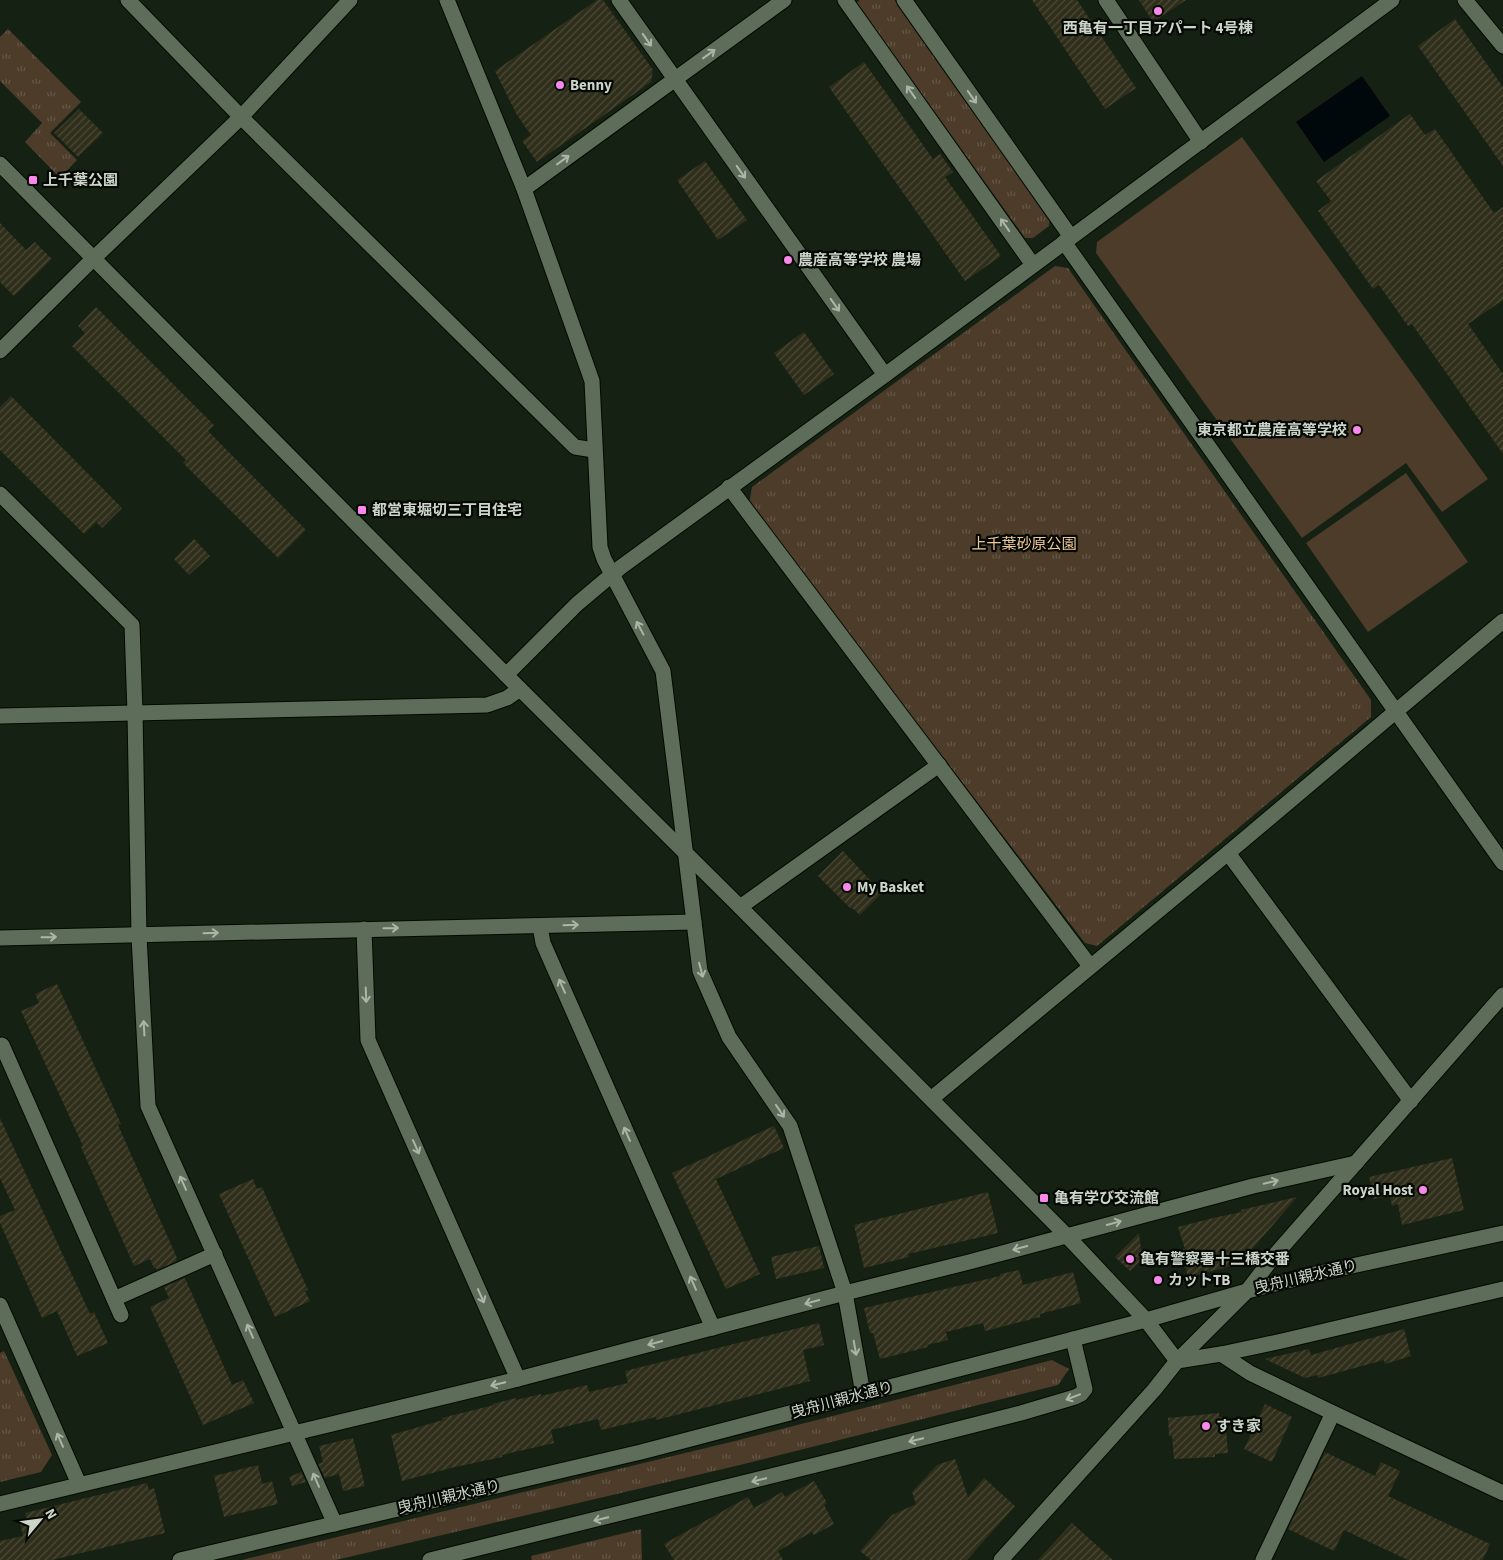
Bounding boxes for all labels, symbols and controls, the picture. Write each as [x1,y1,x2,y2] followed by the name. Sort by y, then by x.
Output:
[1152,5,1164,17] marker: 西亀有一丁目アパート 4号棟
[1063,18,1253,39] place label: 西亀有一丁目アパート 4号棟
[642,33,652,47] one-way arrow
[701,49,715,59] one-way arrow
[570,75,612,96] place label: Benny
[554,79,566,91] marker: Benny
[906,86,916,100] one-way arrow
[967,90,977,104] one-way arrow
[556,155,570,165] one-way arrow
[736,165,746,179] one-way arrow
[43,170,118,191] place label: 上千葉公園
[27,174,39,186] marker: 上千葉公園
[1000,218,1010,232] one-way arrow
[798,250,921,271] place label: 農産高等学校 農場
[782,254,794,266] marker: 農産高等学校 農場
[830,298,840,312] one-way arrow
[1197,420,1347,441] place label: 東京都立農産高等学校
[1351,424,1363,436] marker: 東京都立農産高等学校
[372,500,522,521] place label: 都営東堀切三丁目住宅
[356,504,368,516] marker: 都営東堀切三丁目住宅
[971,534,1077,555] park label: 上千葉砂原公園
[635,621,644,636] one-way arrow
[857,877,924,898] place label: My Basket
[841,881,853,893] marker: My Basket
[562,920,579,930] one-way arrow
[382,923,399,933] one-way arrow
[203,929,219,938] one-way arrow
[40,932,56,942] one-way arrow
[697,961,706,977] one-way arrow
[556,979,566,994] one-way arrow
[362,986,371,1002] one-way arrow
[139,1020,148,1036] one-way arrow
[775,1103,785,1117] one-way arrow
[622,1127,631,1142] one-way arrow
[411,1139,421,1154] one-way arrow
[178,1176,187,1191] one-way arrow
[1263,1177,1279,1186] one-way arrow
[1343,1180,1413,1201] place label: Royal Host
[1417,1184,1429,1196] marker: Royal Host
[1054,1188,1159,1209] place label: 亀有学び交流館
[1038,1192,1050,1204] marker: 亀有学び交流館
[1106,1218,1122,1227] one-way arrow
[1012,1244,1028,1253] one-way arrow
[1140,1249,1290,1270] place label: 亀有警察署十三橋交番
[1124,1253,1136,1265] marker: 亀有警察署十三橋交番
[1252,1255,1360,1299] street label: 曳舟川親水通り
[1168,1270,1230,1291] place label: カットTB
[1152,1274,1164,1286] marker: カットTB
[688,1276,698,1291] one-way arrow
[476,1288,486,1303] one-way arrow
[804,1297,820,1307] one-way arrow
[244,1324,254,1339] one-way arrow
[647,1339,663,1348] one-way arrow
[850,1339,860,1355] one-way arrow
[789,1376,895,1424] street label: 曳舟川親水通り
[490,1380,506,1390] one-way arrow
[1065,1393,1081,1402] one-way arrow
[1216,1416,1261,1437] place label: すき家
[1200,1420,1212,1432] marker: すき家
[54,1433,64,1448] one-way arrow
[909,1436,925,1445] one-way arrow
[311,1473,321,1488] one-way arrow
[395,1475,503,1519] street label: 曳舟川親水通り
[751,1476,767,1485] one-way arrow
[15,1495,65,1545] north arrow
[39,1505,61,1523] text: N
[593,1515,609,1524] one-way arrow

